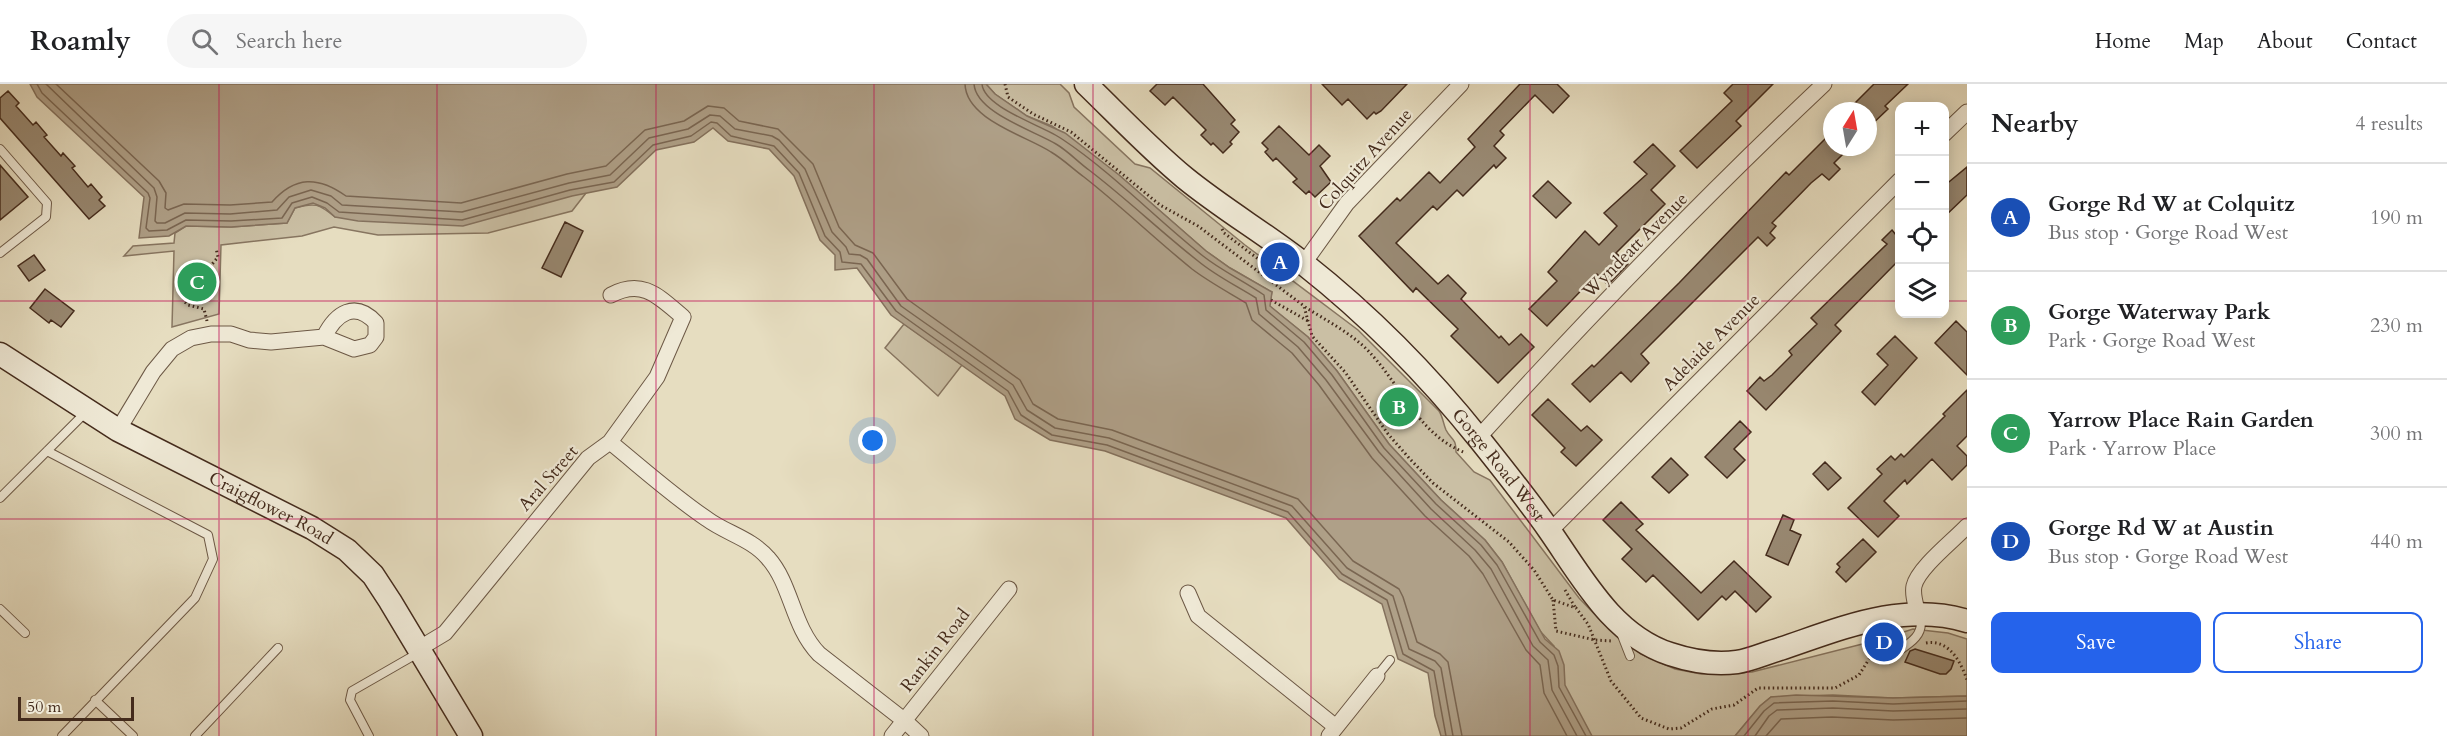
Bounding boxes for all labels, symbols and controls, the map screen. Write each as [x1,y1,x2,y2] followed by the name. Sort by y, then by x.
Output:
[167,14,587,68] search box
[30,22,131,60] text: Roamly
[188,25,221,58] icon: search
[236,26,342,56] text: Search here
[2095,27,2151,56] text: Home
[2184,27,2224,56] text: Map
[2257,27,2313,56] text: About
[2346,27,2417,56] text: Contact
[1823,102,1877,156] north arrow
[1895,102,1949,318] map controls
[1895,102,1949,156] button: +
[1313,103,1418,216] street label: Colquitz Avenue
[1991,106,2079,141] text: Nearby
[2355,110,2423,137] text: 4 results
[1895,156,1949,210] button: −
[1576,187,1694,304] street label: Wyndeatt Avenue
[2048,189,2295,219] text: Gorge Rd W at Colquitz
[2003,204,2018,231] text: A
[2370,204,2423,231] text: 190 m
[1895,210,1949,264] button: locate
[2048,219,2288,246] text: Bus stop · Gorge Road West
[1260,240,1300,285] pin: A
[178,260,216,304] pin: C
[1895,264,1949,318] button: layers
[1657,288,1766,397] street label: Adelaide Avenue
[2048,297,2270,327] text: Gorge Waterway Park
[2003,312,2018,339] text: B
[2370,312,2423,339] text: 230 m
[2048,327,2255,354] text: Park · Gorge Road West
[1380,384,1418,430] pin: B
[1446,403,1551,527] street label: Gorge Road West
[2048,405,2314,435] text: Yarrow Place Rain Garden
[2003,420,2018,447] text: C
[2370,420,2423,447] text: 300 m
[858,426,887,455] your location
[2048,435,2216,462] text: Park · Yarrow Place
[513,440,584,517] street label: Aral Street
[204,466,338,551] street label: Craigflower Road
[2048,513,2274,543] text: Gorge Rd W at Austin
[2002,528,2019,555] text: D
[2370,528,2423,555] text: 440 m
[2048,543,2288,570] text: Bus stop · Gorge Road West
[895,603,976,697] street label: Rankin Road
[1991,612,2201,673] button: Save
[2213,612,2423,673] button: Share
[1864,620,1904,664] pin: D
[18,694,134,722] scale bar
[27,696,61,718] text: 50 m

